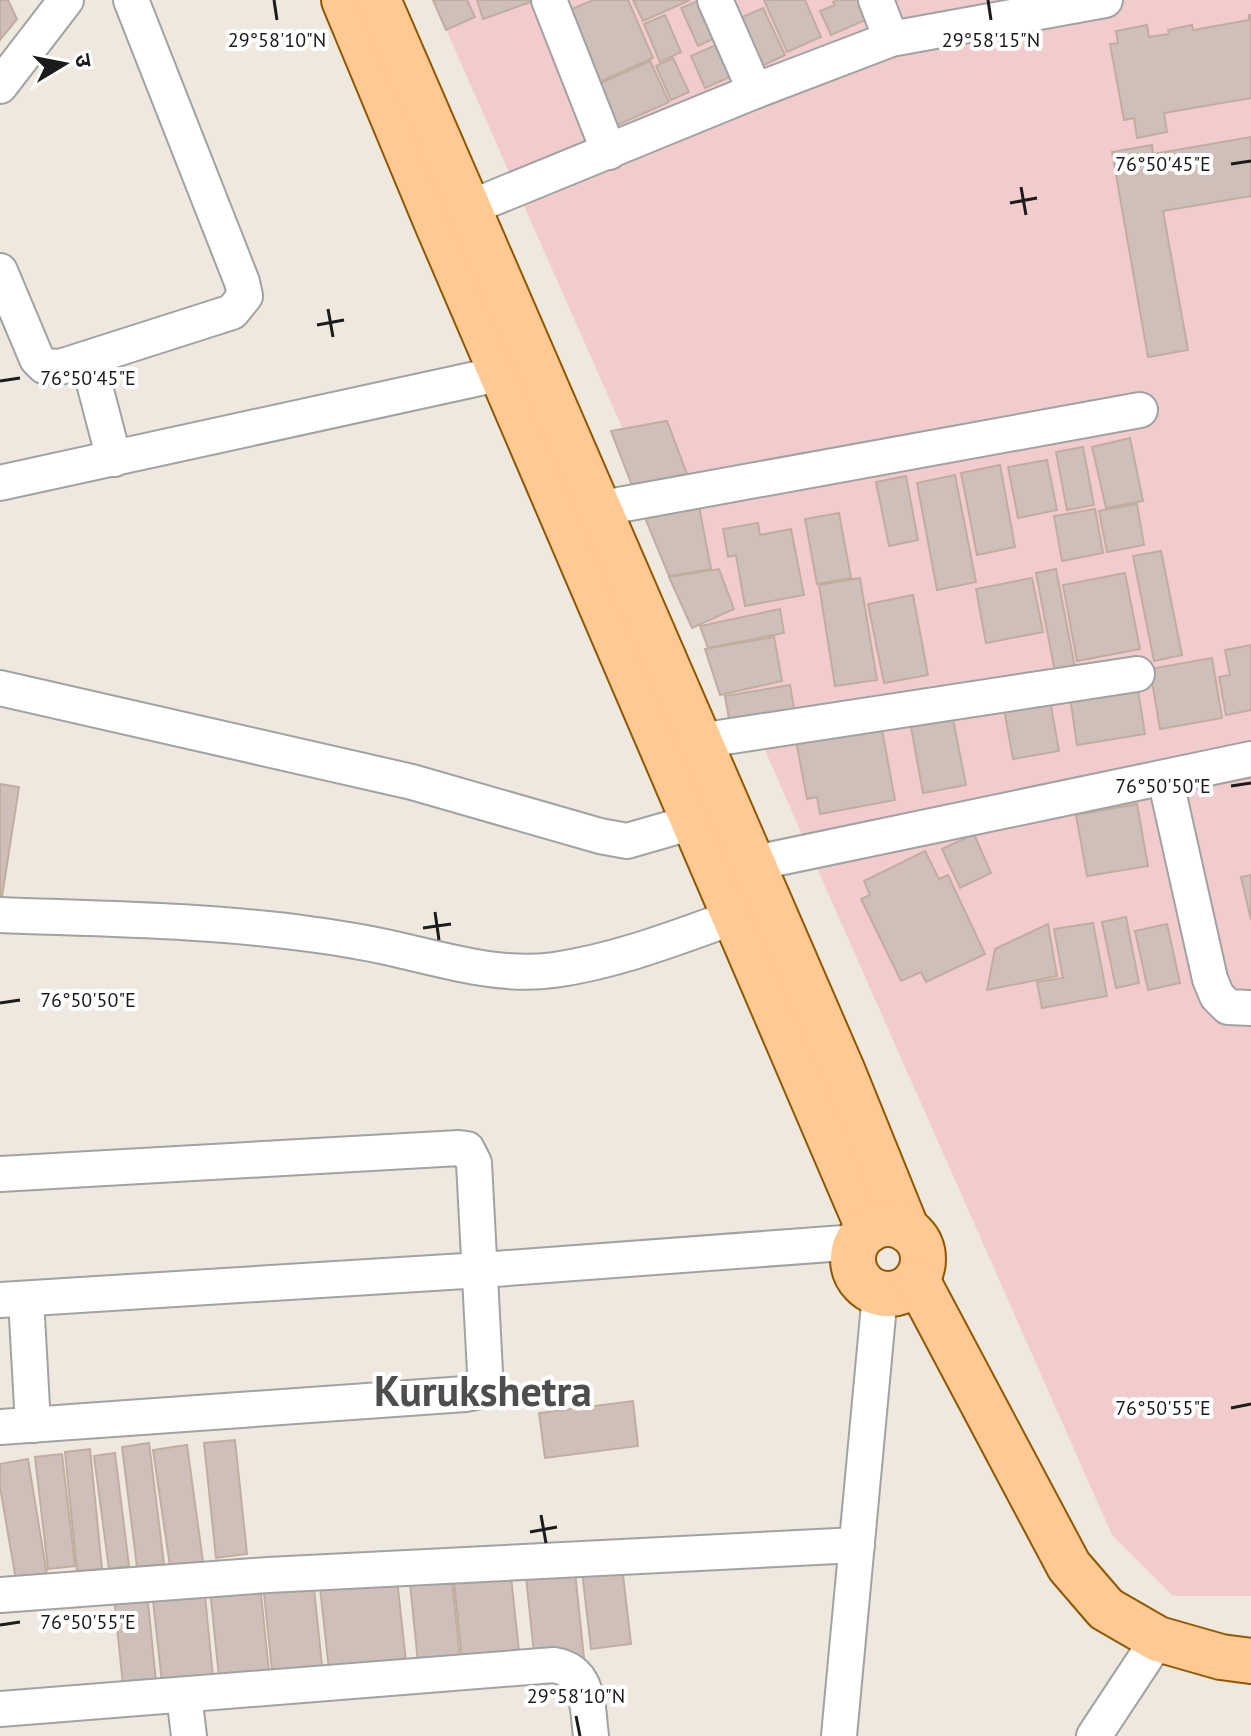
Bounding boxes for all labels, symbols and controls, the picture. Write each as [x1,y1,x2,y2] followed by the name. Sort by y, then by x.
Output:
[24,24,104,104] north arrow
[228,27,326,53] text: 29°58'10"N
[942,27,1040,53] text: 29°58'15"N
[69,52,99,70] text: उ
[1115,151,1211,177] text: 76°50'45"E
[40,365,136,391] text: 76°50'45"E
[1115,773,1211,799] text: 76°50'50"E
[40,987,136,1013] text: 76°50'50"E
[374,1363,592,1418] district label: Kurukshetra
[1115,1395,1211,1421] text: 76°50'55"E
[40,1609,136,1635] text: 76°50'55"E
[527,1683,625,1709] text: 29°58'10"N

